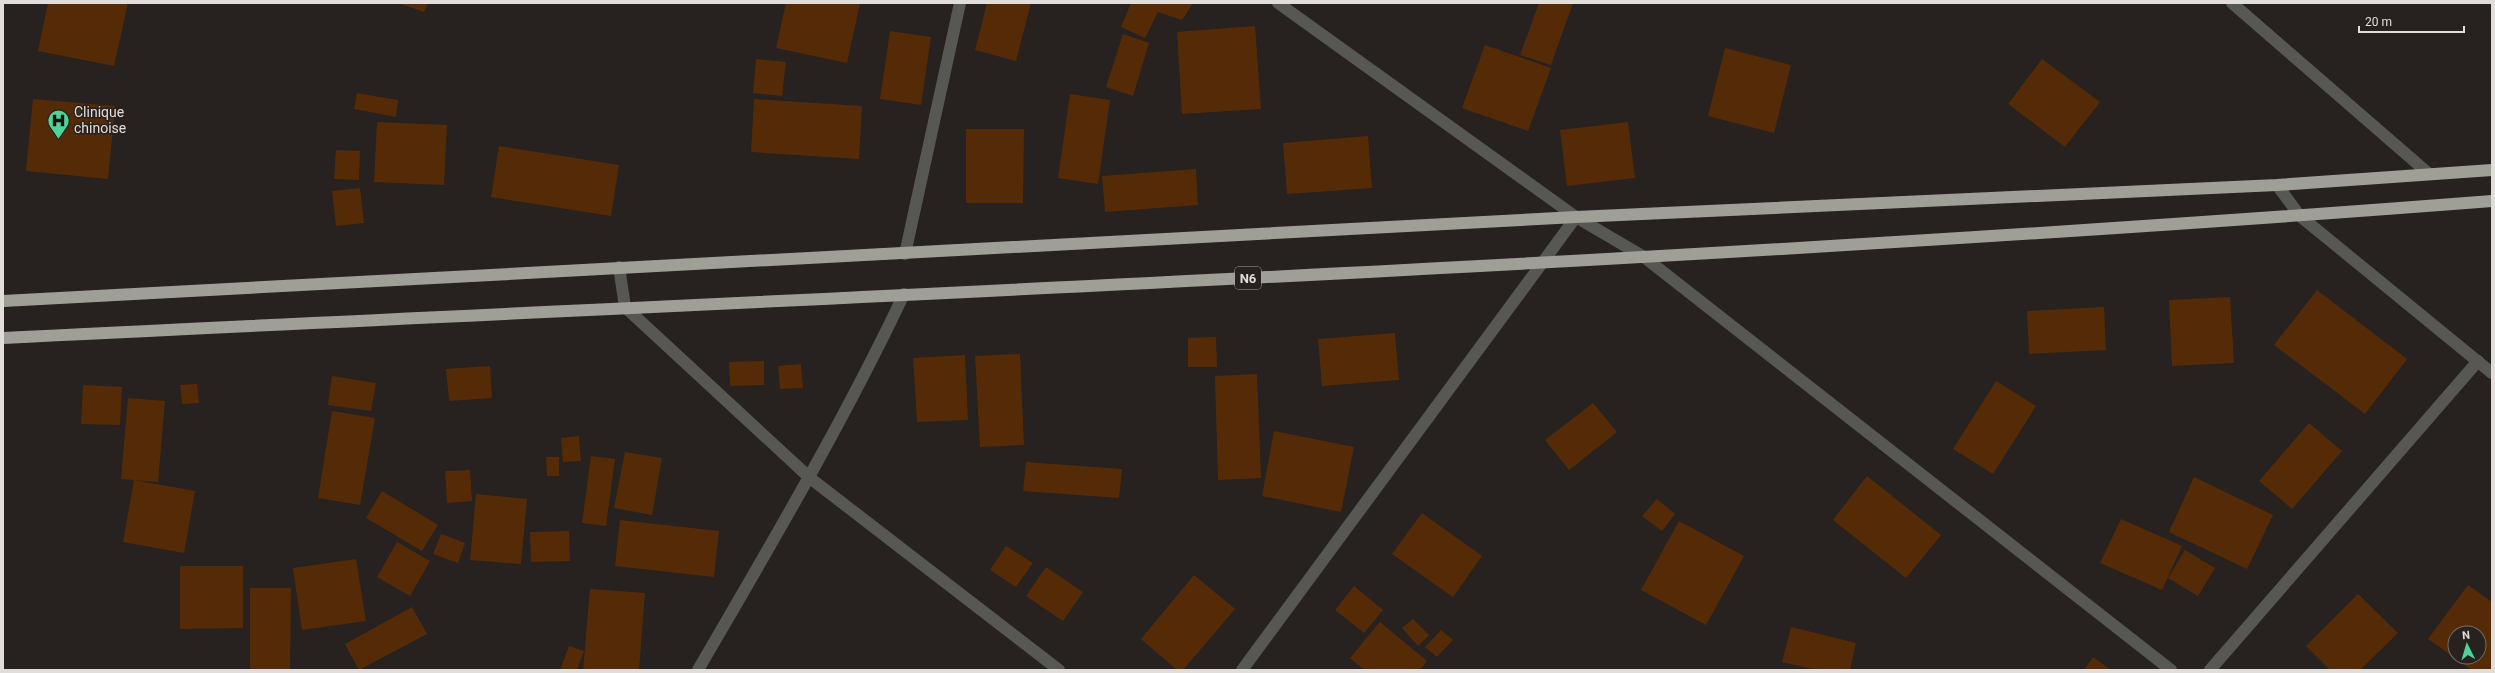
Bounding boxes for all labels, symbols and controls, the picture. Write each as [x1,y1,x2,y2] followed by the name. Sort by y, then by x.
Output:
[2359,8,2464,34] scale bar
[2365,15,2392,29] text: 20 m
[74,104,126,136] place label: Clinique chinoise
[45,107,71,140] hospital icon: Clinique chinoise
[1235,267,1261,289] road number: N6
[2447,625,2487,665] north arrow
[2462,629,2471,642] text: N

